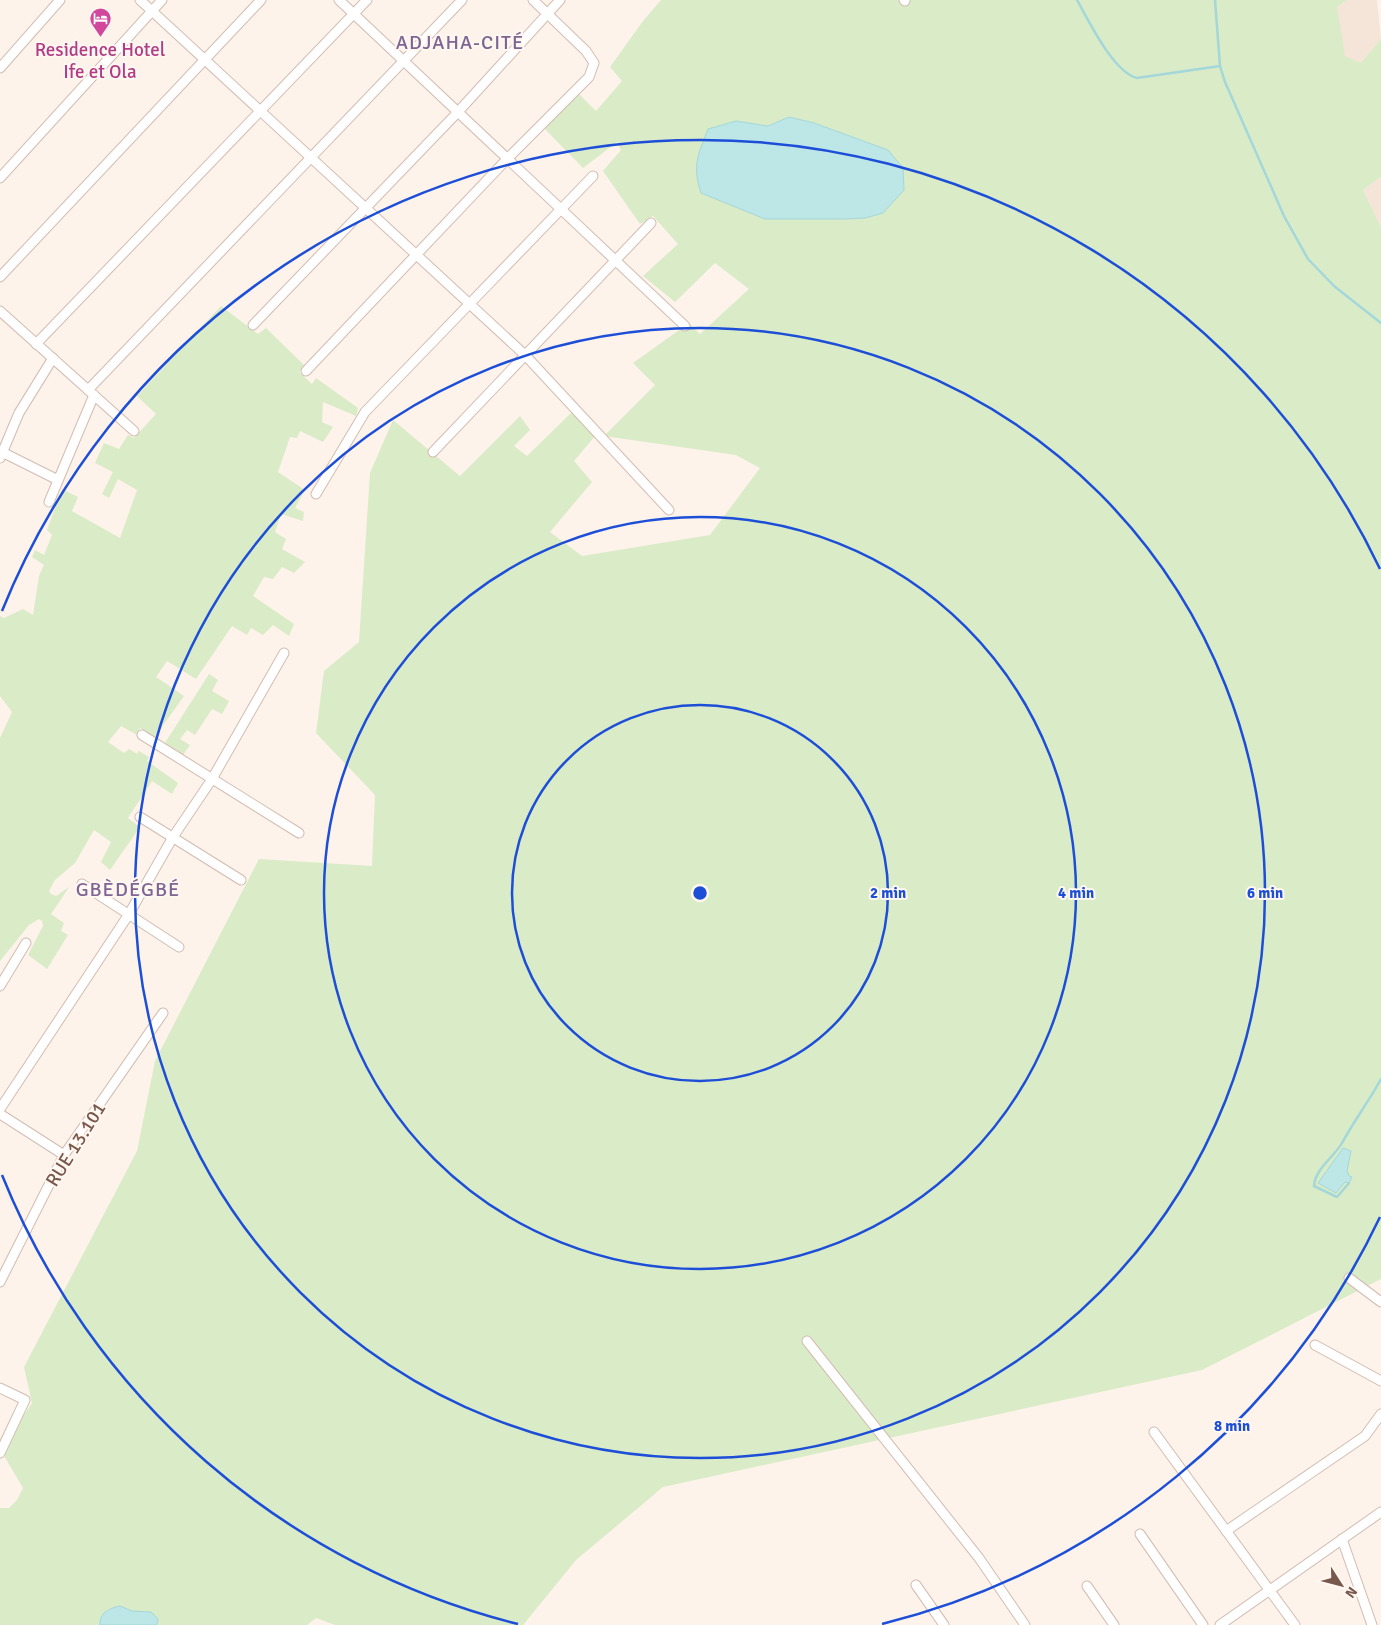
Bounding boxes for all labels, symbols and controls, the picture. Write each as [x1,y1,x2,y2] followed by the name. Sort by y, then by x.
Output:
[88,6,112,37] hotel icon: Residence Hotel Ife et Ola
[396,30,524,55] district label: ADJAHA-CITÉ
[35,38,165,84] place label: Residence Hotel Ife et Ola
[76,877,180,902] district label: GBÈDÉGBÉ
[691,884,709,902] centre of rings
[870,884,906,902] text: 2 min
[1058,884,1094,902] text: 4 min
[1247,884,1283,902] text: 6 min
[40,1098,111,1191] street label: RUE 13.101
[1214,1417,1250,1435] text: 8 min
[1316,1560,1366,1610] north arrow
[1341,1583,1361,1601] text: N

